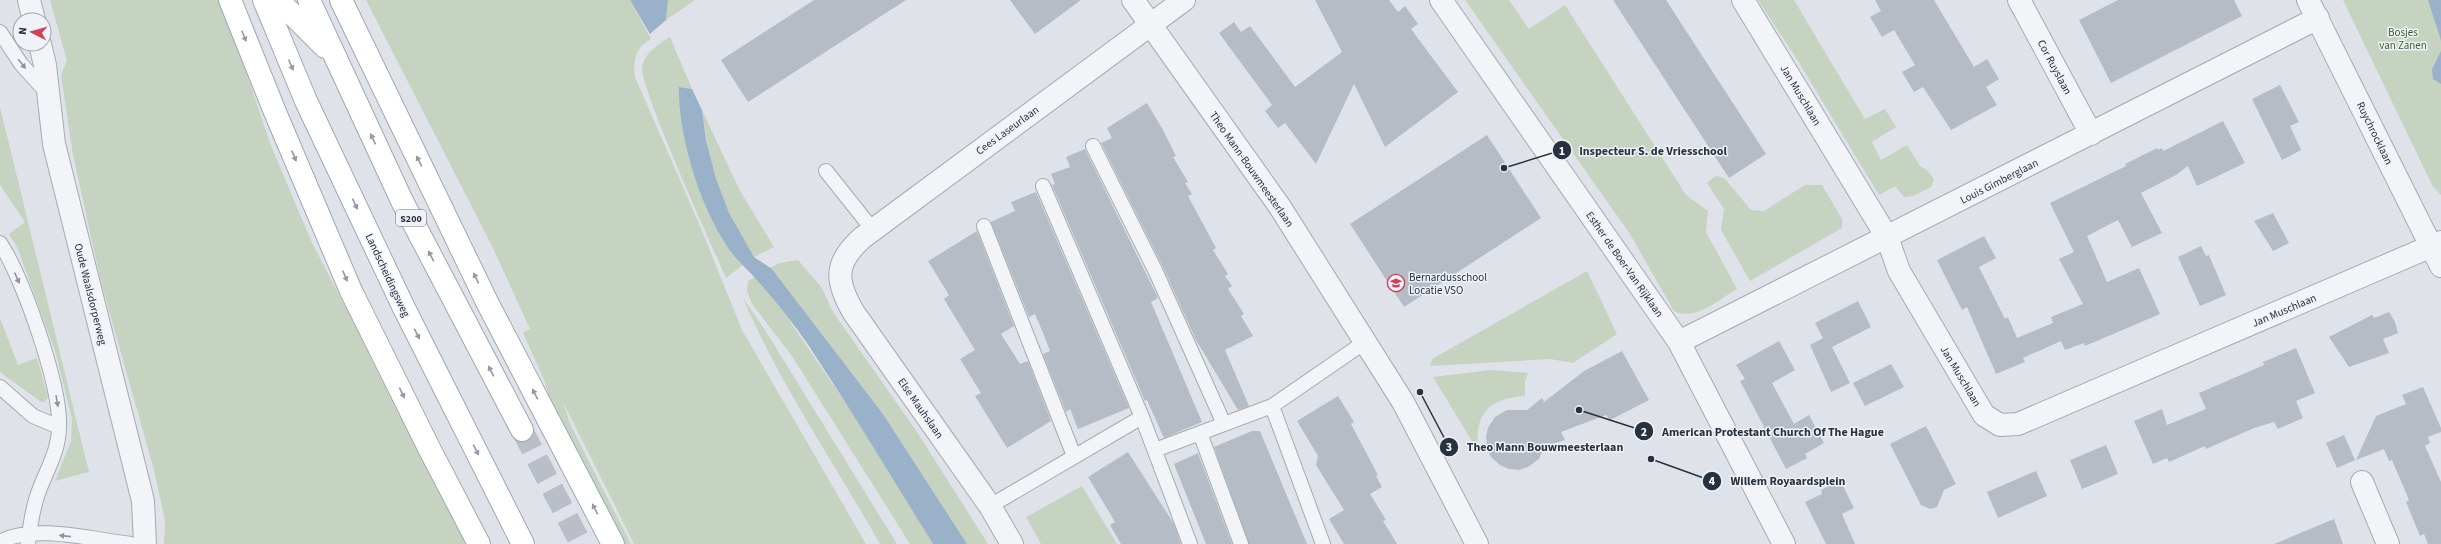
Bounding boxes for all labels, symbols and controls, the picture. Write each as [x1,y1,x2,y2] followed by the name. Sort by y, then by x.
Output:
[12,12,52,52] north arrow
[2379,25,2427,53] park label: Bosjes van Zanen
[15,27,30,35] text: N
[241,31,247,42] one-way arrow
[2034,37,2075,97] street label: Cor Ruyslaan
[17,59,26,70] one-way arrow
[288,59,294,71] one-way arrow
[1776,62,1825,128] street label: Jan Muschlaan
[2353,99,2396,167] street label: Ruychrocklaan
[973,102,1042,158] street label: Cees Laseurlaan
[1206,108,1297,230] street label: Theo Mann-Bouwmeesterlaan
[370,134,376,145] one-way arrow
[1552,138,1735,162] callout: Inspecteur S. de Vriesschool
[1559,143,1565,160] text: 1
[1579,143,1727,160] text: Inspecteur S. de Vriesschool
[291,151,297,163] one-way arrow
[416,155,422,167] one-way arrow
[1958,155,2041,208] street label: Louis Gimberglaan
[352,199,358,210] one-way arrow
[1582,208,1667,320] street label: Esther de Boer-Van Rijklaan
[396,210,426,226] road number: S200
[362,231,414,320] street label: Landscheidingsweg
[71,242,111,347] street label: Oude Waalsdorperweg
[428,250,434,262] one-way arrow
[342,270,348,281] one-way arrow
[1409,270,1487,298] place label: Bernardusschool Locatie VSO
[14,272,20,283] one-way arrow
[473,272,479,284] one-way arrow
[1386,273,1406,293] school or university icon: Bernardusschool Locatie VSO
[2250,290,2319,331] street label: Jan Muschlaan
[413,328,420,340] one-way arrow
[1936,343,1985,409] street label: Jan Muschlaan
[488,365,494,377] one-way arrow
[894,375,947,442] street label: Else Mauhslaan
[399,387,405,399] one-way arrow
[532,388,538,400] one-way arrow
[54,395,60,407] one-way arrow
[1634,419,1892,443] callout: American Protestant Church Of The Hague
[1641,424,1647,441] text: 2
[1661,424,1884,441] text: American Protestant Church Of The Hague
[1439,435,1631,459] callout: Theo Mann Bouwmeesterlaan
[1446,439,1452,456] text: 3
[1467,439,1623,456] text: Theo Mann Bouwmeesterlaan
[472,444,479,456] one-way arrow
[1702,469,1853,493] callout: Willem Royaardsplein
[1709,473,1716,490] text: 4
[1731,473,1846,490] text: Willem Royaardsplein
[592,504,598,515] one-way arrow
[59,532,71,539] one-way arrow

